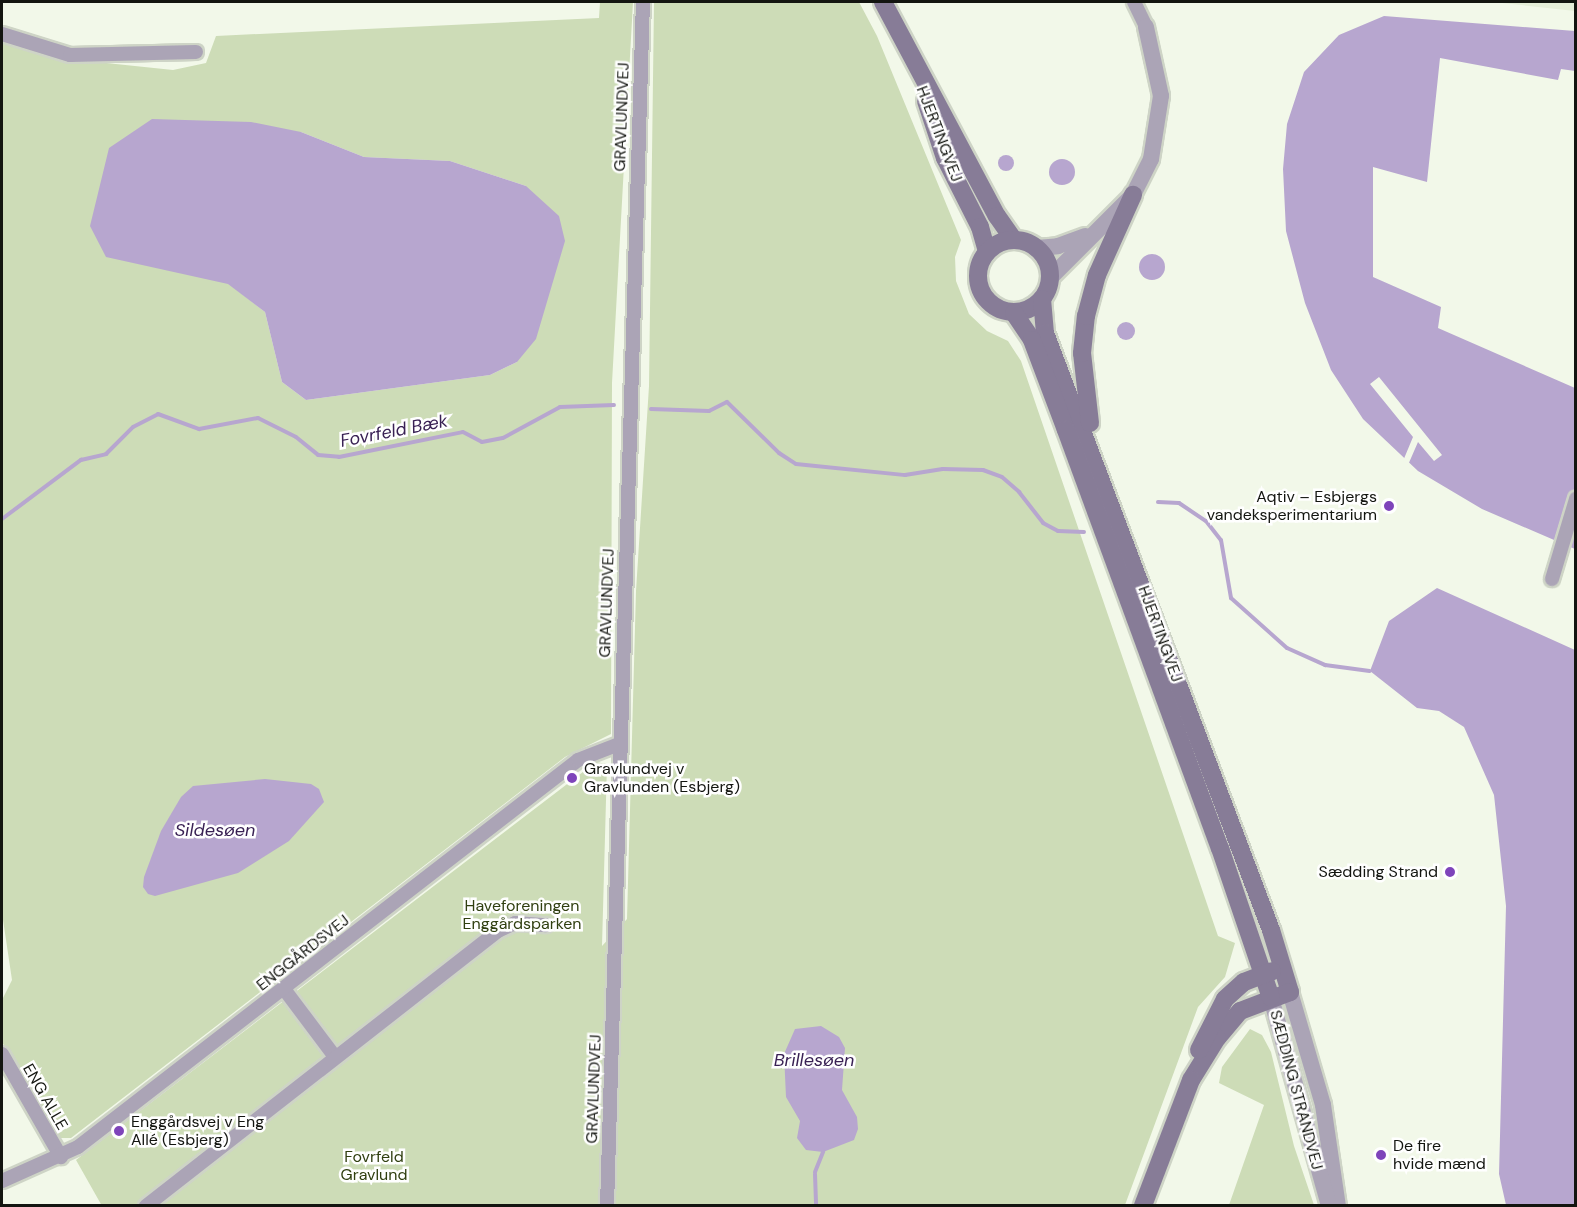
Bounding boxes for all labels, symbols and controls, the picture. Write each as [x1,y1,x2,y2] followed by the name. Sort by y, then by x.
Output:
[610,62,634,172] street label: GRAVLUNDVEJ
[912,83,966,185] street label: HJERTINGVEJ
[338,410,450,452] water label: Fovrfeld Bæk
[1207,487,1377,525] place label: Aqtiv – Esbjergs vandeksperimentarium
[1382,499,1396,513] marker: Aqtiv – Esbjergs vandeksperimentarium
[595,548,619,658] street label: GRAVLUNDVEJ
[1134,583,1186,685] street label: HJERTINGVEJ
[584,759,740,797] place label: Gravlundvej v Gravlunden (Esbjerg)
[565,771,579,785] marker: Gravlundvej v Gravlunden (Esbjerg)
[175,819,255,841] water label: Sildesøen
[1318,862,1438,882] place label: Sædding Strand
[1443,865,1457,879] marker: Sædding Strand
[463,896,581,934] park label: Haveforeningen Enggårdsparken
[253,911,353,995] street label: ENGGÅRDSVEJ
[1265,1008,1327,1172] street label: SÆDDING STRANDVEJ
[582,1034,606,1144] street label: GRAVLUNDVEJ
[774,1049,854,1071] water label: Brillesøen
[18,1061,72,1133] street label: ENG ALLE
[131,1112,264,1150] place label: Enggårdsvej v Eng Allé (Esbjerg)
[112,1124,126,1138] marker: Enggårdsvej v Eng Allé (Esbjerg)
[1393,1136,1486,1174] place label: De fire hvide mænd
[341,1147,407,1185] park label: Fovrfeld Gravlund
[1374,1148,1388,1162] marker: De fire hvide mænd

